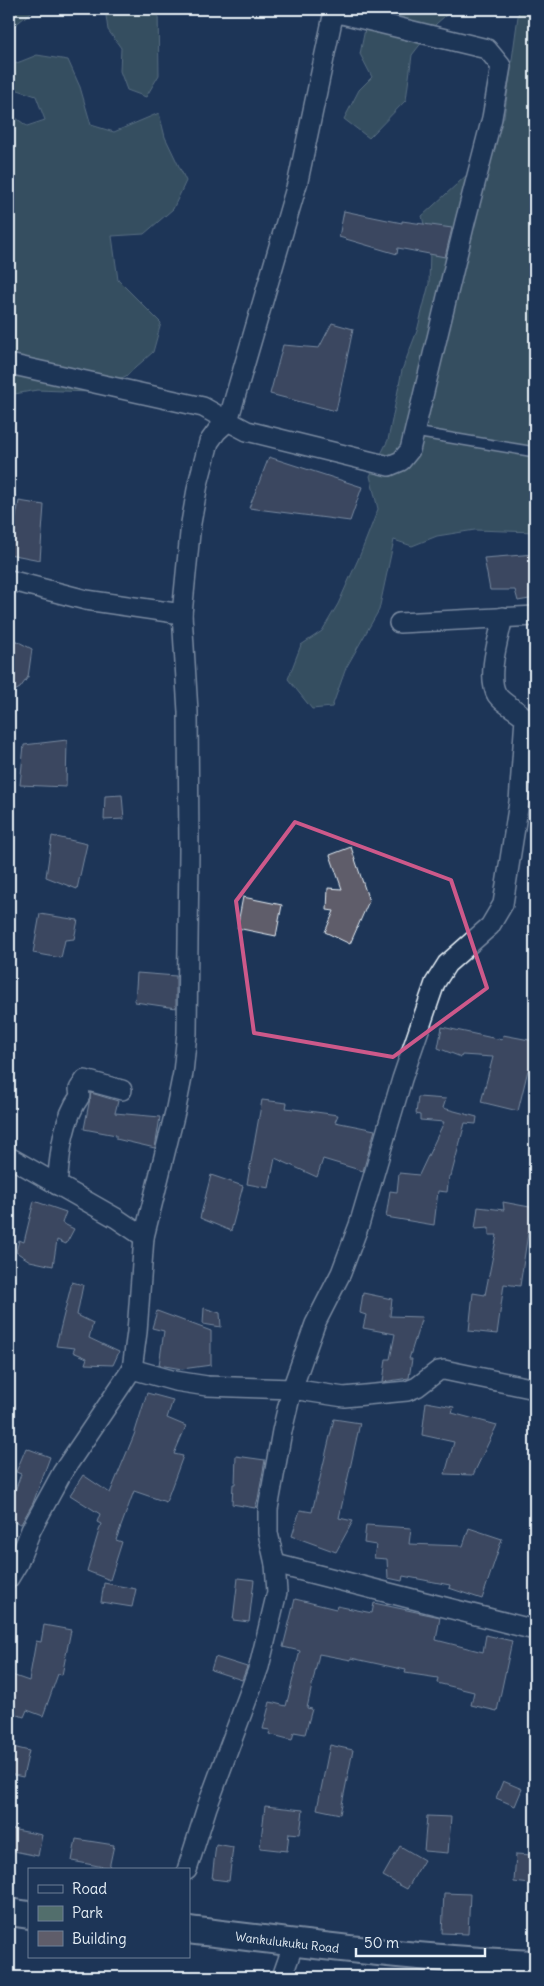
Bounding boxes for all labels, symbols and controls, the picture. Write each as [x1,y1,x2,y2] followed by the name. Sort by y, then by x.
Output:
[28,1868,190,1958] legend
[72,1879,107,1898] text: Road
[72,1903,103,1922] text: Park
[356,1926,485,1958] scale bar
[234,1928,340,1955] street label: Wankulukuku Road
[72,1929,127,1948] text: Building
[364,1933,399,1952] text: 50 m

